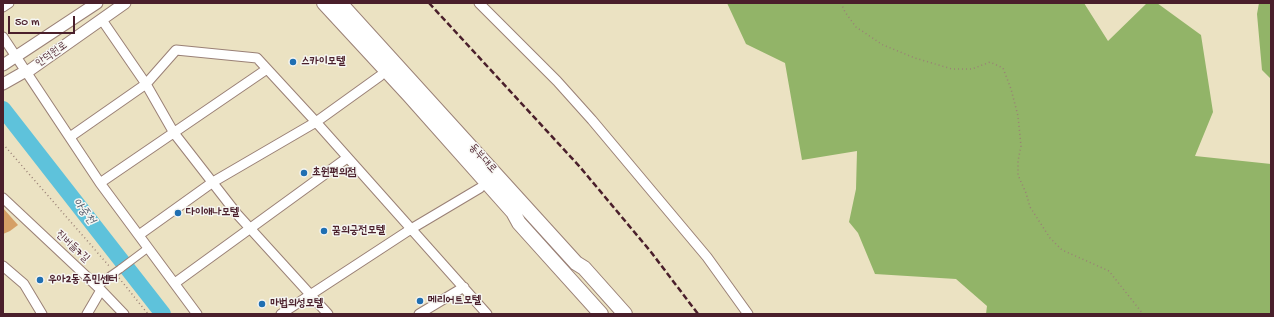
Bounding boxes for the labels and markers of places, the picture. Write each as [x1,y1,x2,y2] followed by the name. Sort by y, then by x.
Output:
[301,55,345,69] place label: 스카이모텔
[288,57,298,67] marker: 스카이모텔
[312,166,356,180] place label: 초원편의점
[299,168,309,178] marker: 초원편의점
[186,206,239,220] place label: 다이애나모텔
[173,208,183,218] marker: 다이애나모텔
[332,224,385,238] place label: 꿈의궁전모텔
[319,226,329,236] marker: 꿈의궁전모텔
[48,273,118,287] place label: 우아2동 주민센터
[35,275,45,285] marker: 우아2동 주민센터
[428,294,481,308] place label: 메리어트모텔
[415,296,425,306] marker: 메리어트모텔
[270,297,323,311] place label: 마법의성모텔
[257,299,267,309] marker: 마법의성모텔

